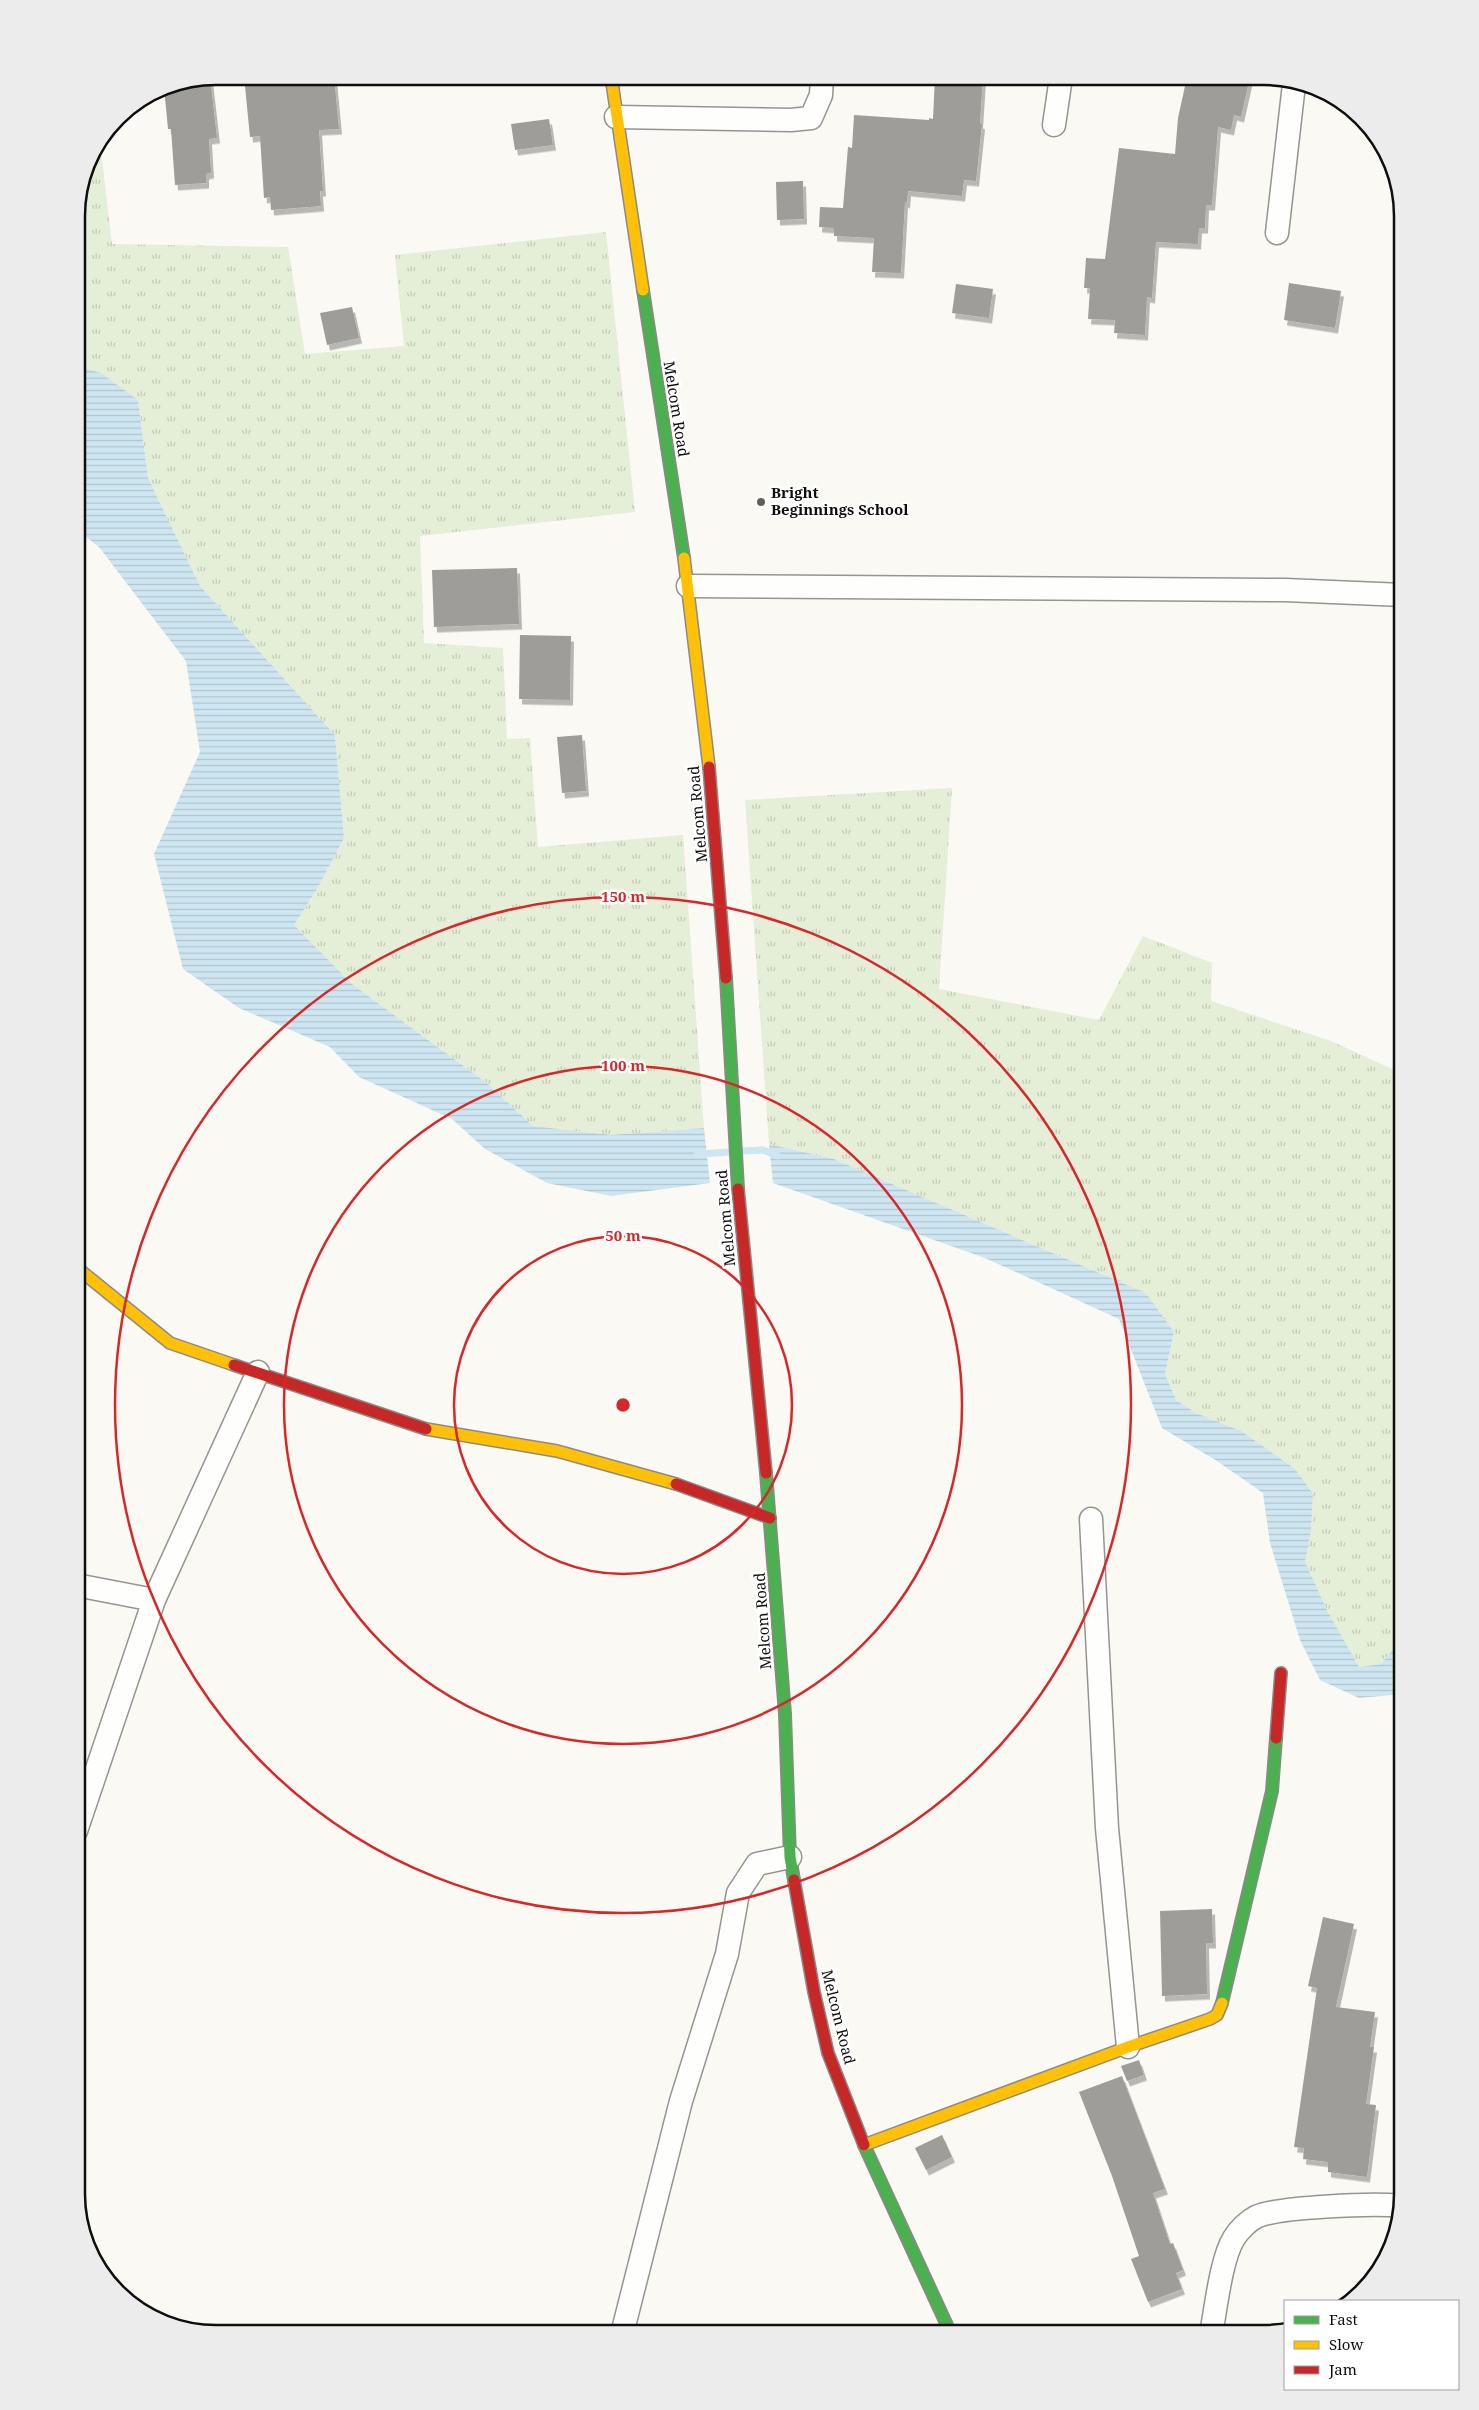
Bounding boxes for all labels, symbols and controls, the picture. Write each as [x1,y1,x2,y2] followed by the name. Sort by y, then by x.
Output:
[660,359,694,458] street label: Melcom Road
[771,482,909,519] place label: Bright Beginnings School
[755,496,767,508] marker: Bright Beginnings School
[683,765,711,863] street label: Melcom Road
[601,886,645,906] text: 150 m
[601,1055,645,1075] text: 100 m
[711,1169,739,1267] street label: Melcom Road
[605,1225,641,1245] text: 50 m
[614,1396,632,1414] centre of rings
[749,1572,775,1670] street label: Melcom Road
[818,1967,860,2066] street label: Melcom Road
[1284,2300,1459,2390] legend
[1329,2309,1358,2329] text: Fast
[1329,2334,1363,2354] text: Slow
[1328,2359,1357,2379] text: Jam

